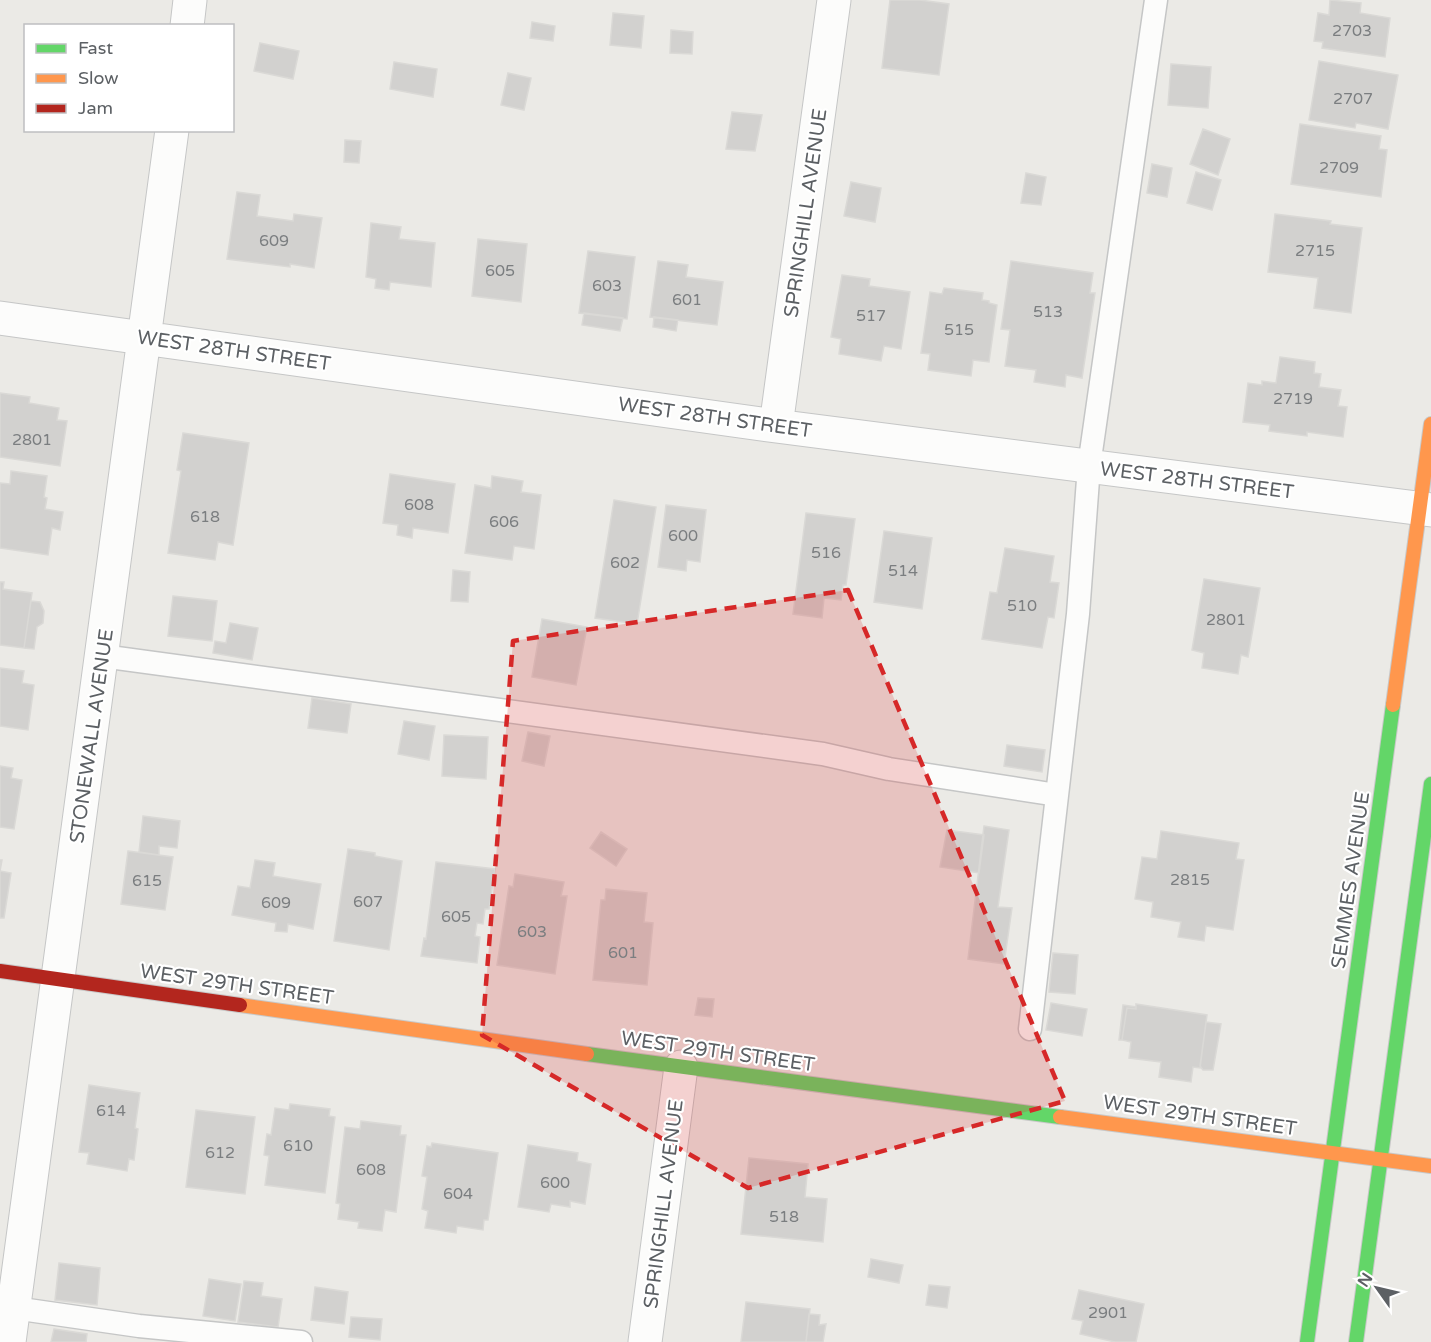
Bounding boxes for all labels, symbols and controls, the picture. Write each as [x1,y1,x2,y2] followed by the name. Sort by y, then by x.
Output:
[1332,21,1372,41] house number: 2703
[24,24,234,132] legend
[78,37,113,59] text: Fast
[78,67,119,89] text: Slow
[1333,89,1373,109] house number: 2707
[78,97,113,119] text: Jam
[779,107,833,319] street label: SPRINGHILL AVENUE
[1319,158,1359,178] house number: 2709
[259,231,289,251] house number: 609
[1295,241,1335,261] house number: 2715
[485,261,515,281] house number: 605
[592,276,622,296] house number: 603
[672,290,702,310] house number: 601
[1033,302,1063,322] house number: 513
[856,306,886,326] house number: 517
[944,320,974,340] house number: 515
[136,326,332,376] street label: WEST 28TH STREET
[1273,389,1313,409] house number: 2719
[617,393,813,443] street label: WEST 28TH STREET
[12,430,52,450] house number: 2801
[1099,457,1295,505] street label: WEST 28TH STREET
[404,495,434,515] house number: 608
[190,507,220,527] house number: 618
[489,512,519,532] house number: 606
[668,526,698,546] house number: 600
[811,543,841,563] house number: 516
[610,553,640,573] house number: 602
[888,561,918,581] house number: 514
[1007,596,1037,616] house number: 510
[1206,610,1246,630] house number: 2801
[65,627,119,845] street label: STONEWALL AVENUE
[1327,790,1375,970] street label: SEMMES AVENUE
[1170,870,1210,890] house number: 2815
[132,871,162,891] house number: 615
[353,892,383,912] house number: 607
[261,893,291,913] house number: 609
[441,907,471,927] house number: 605
[517,922,547,942] house number: 603
[608,943,638,963] house number: 601
[139,960,335,1010] street label: WEST 29TH STREET
[620,1027,816,1077] street label: WEST 29TH STREET
[1102,1091,1298,1141] street label: WEST 29TH STREET
[639,1098,689,1310] street label: SPRINGHILL AVENUE
[96,1101,126,1121] house number: 614
[283,1136,313,1156] house number: 610
[205,1143,235,1163] house number: 612
[356,1160,386,1180] house number: 608
[540,1173,570,1193] house number: 600
[443,1184,473,1204] house number: 604
[769,1207,799,1227] house number: 518
[1347,1258,1407,1318] north arrow
[1354,1269,1377,1291] text: N
[1088,1303,1128,1323] house number: 2901

